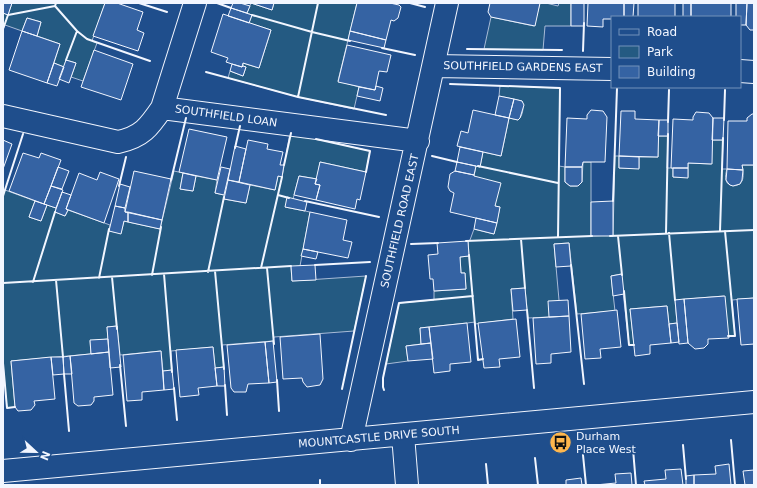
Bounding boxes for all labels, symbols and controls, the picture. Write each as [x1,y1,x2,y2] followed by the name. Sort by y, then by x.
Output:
[611,16,741,88] legend
[647,25,677,39] text: Road
[647,45,673,59] text: Park
[443,59,603,75] street label: SOUTHFIELD GARDENS EAST
[647,65,696,79] text: Building
[174,102,278,130] street label: SOUTHFIELD LOAN
[378,152,422,289] street label: SOUTHFIELD ROAD EAST
[298,423,460,451] street label: MOUNTCASTLE DRIVE SOUTH
[548,429,574,455] bus stop icon: Durham Place West
[576,430,636,456] place label: Durham Place West
[16,432,56,472] north arrow
[37,449,53,462] text: N

